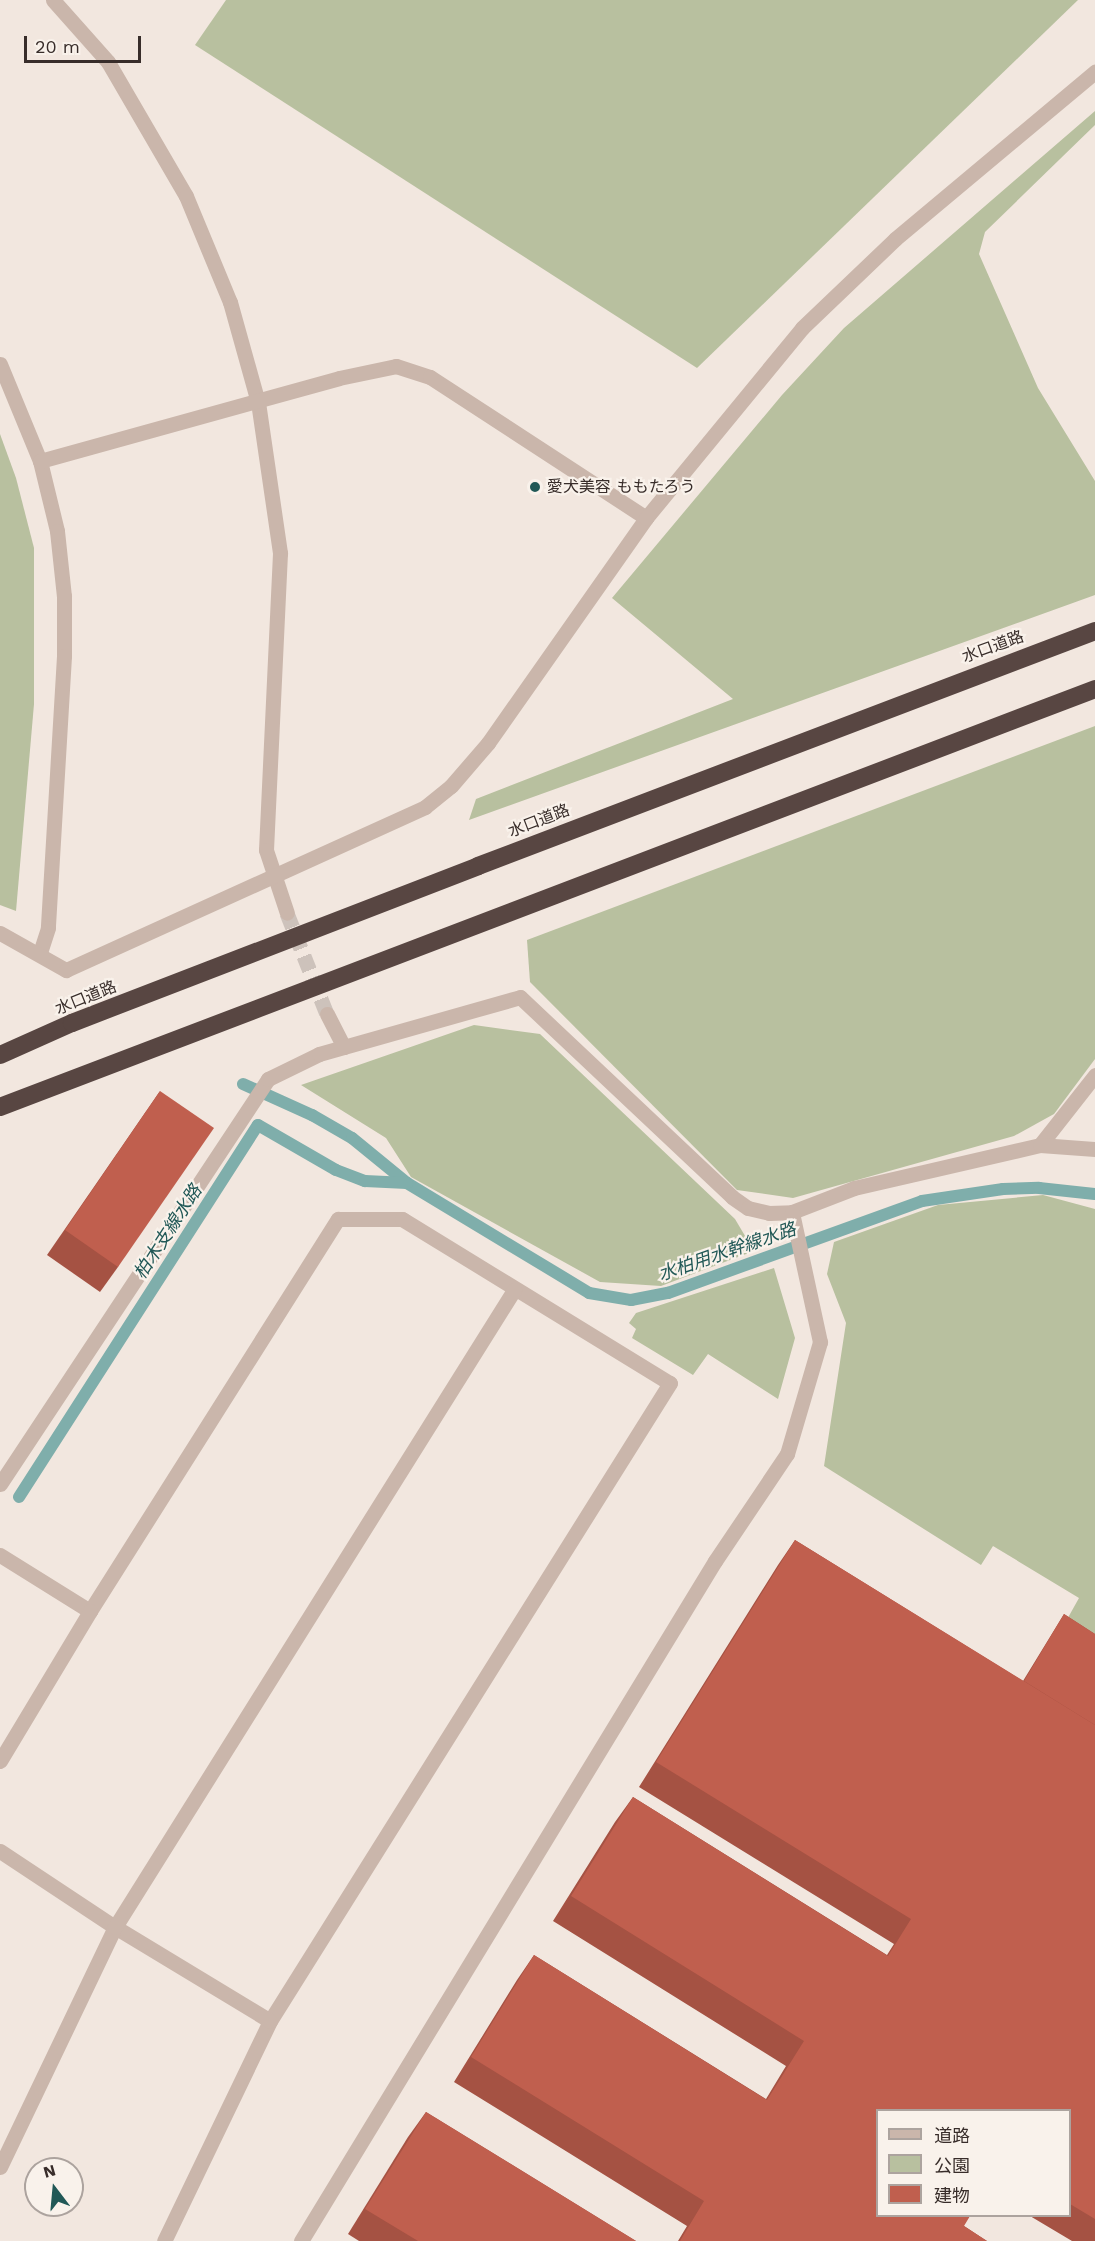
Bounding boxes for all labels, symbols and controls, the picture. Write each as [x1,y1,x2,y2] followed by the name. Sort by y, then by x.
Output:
[27,24,144,62] scale bar
[35,36,80,57] text: 20 m
[547,477,696,497] place label: 愛犬美容 ももたろう
[528,480,542,494] marker: 愛犬美容 ももたろう
[960,627,1026,667] street label: 水口道路
[506,801,572,841] street label: 水口道路
[53,977,119,1019] street label: 水口道路
[130,1181,206,1283] water label: 柏木支線水路
[655,1218,799,1286] water label: 水柏用水幹線水路
[876,2109,1071,2217] legend
[934,2125,970,2146] text: 道路
[934,2155,970,2176] text: 公園
[24,2157,84,2217] north arrow
[41,2160,58,2182] text: N
[934,2185,970,2206] text: 建物

